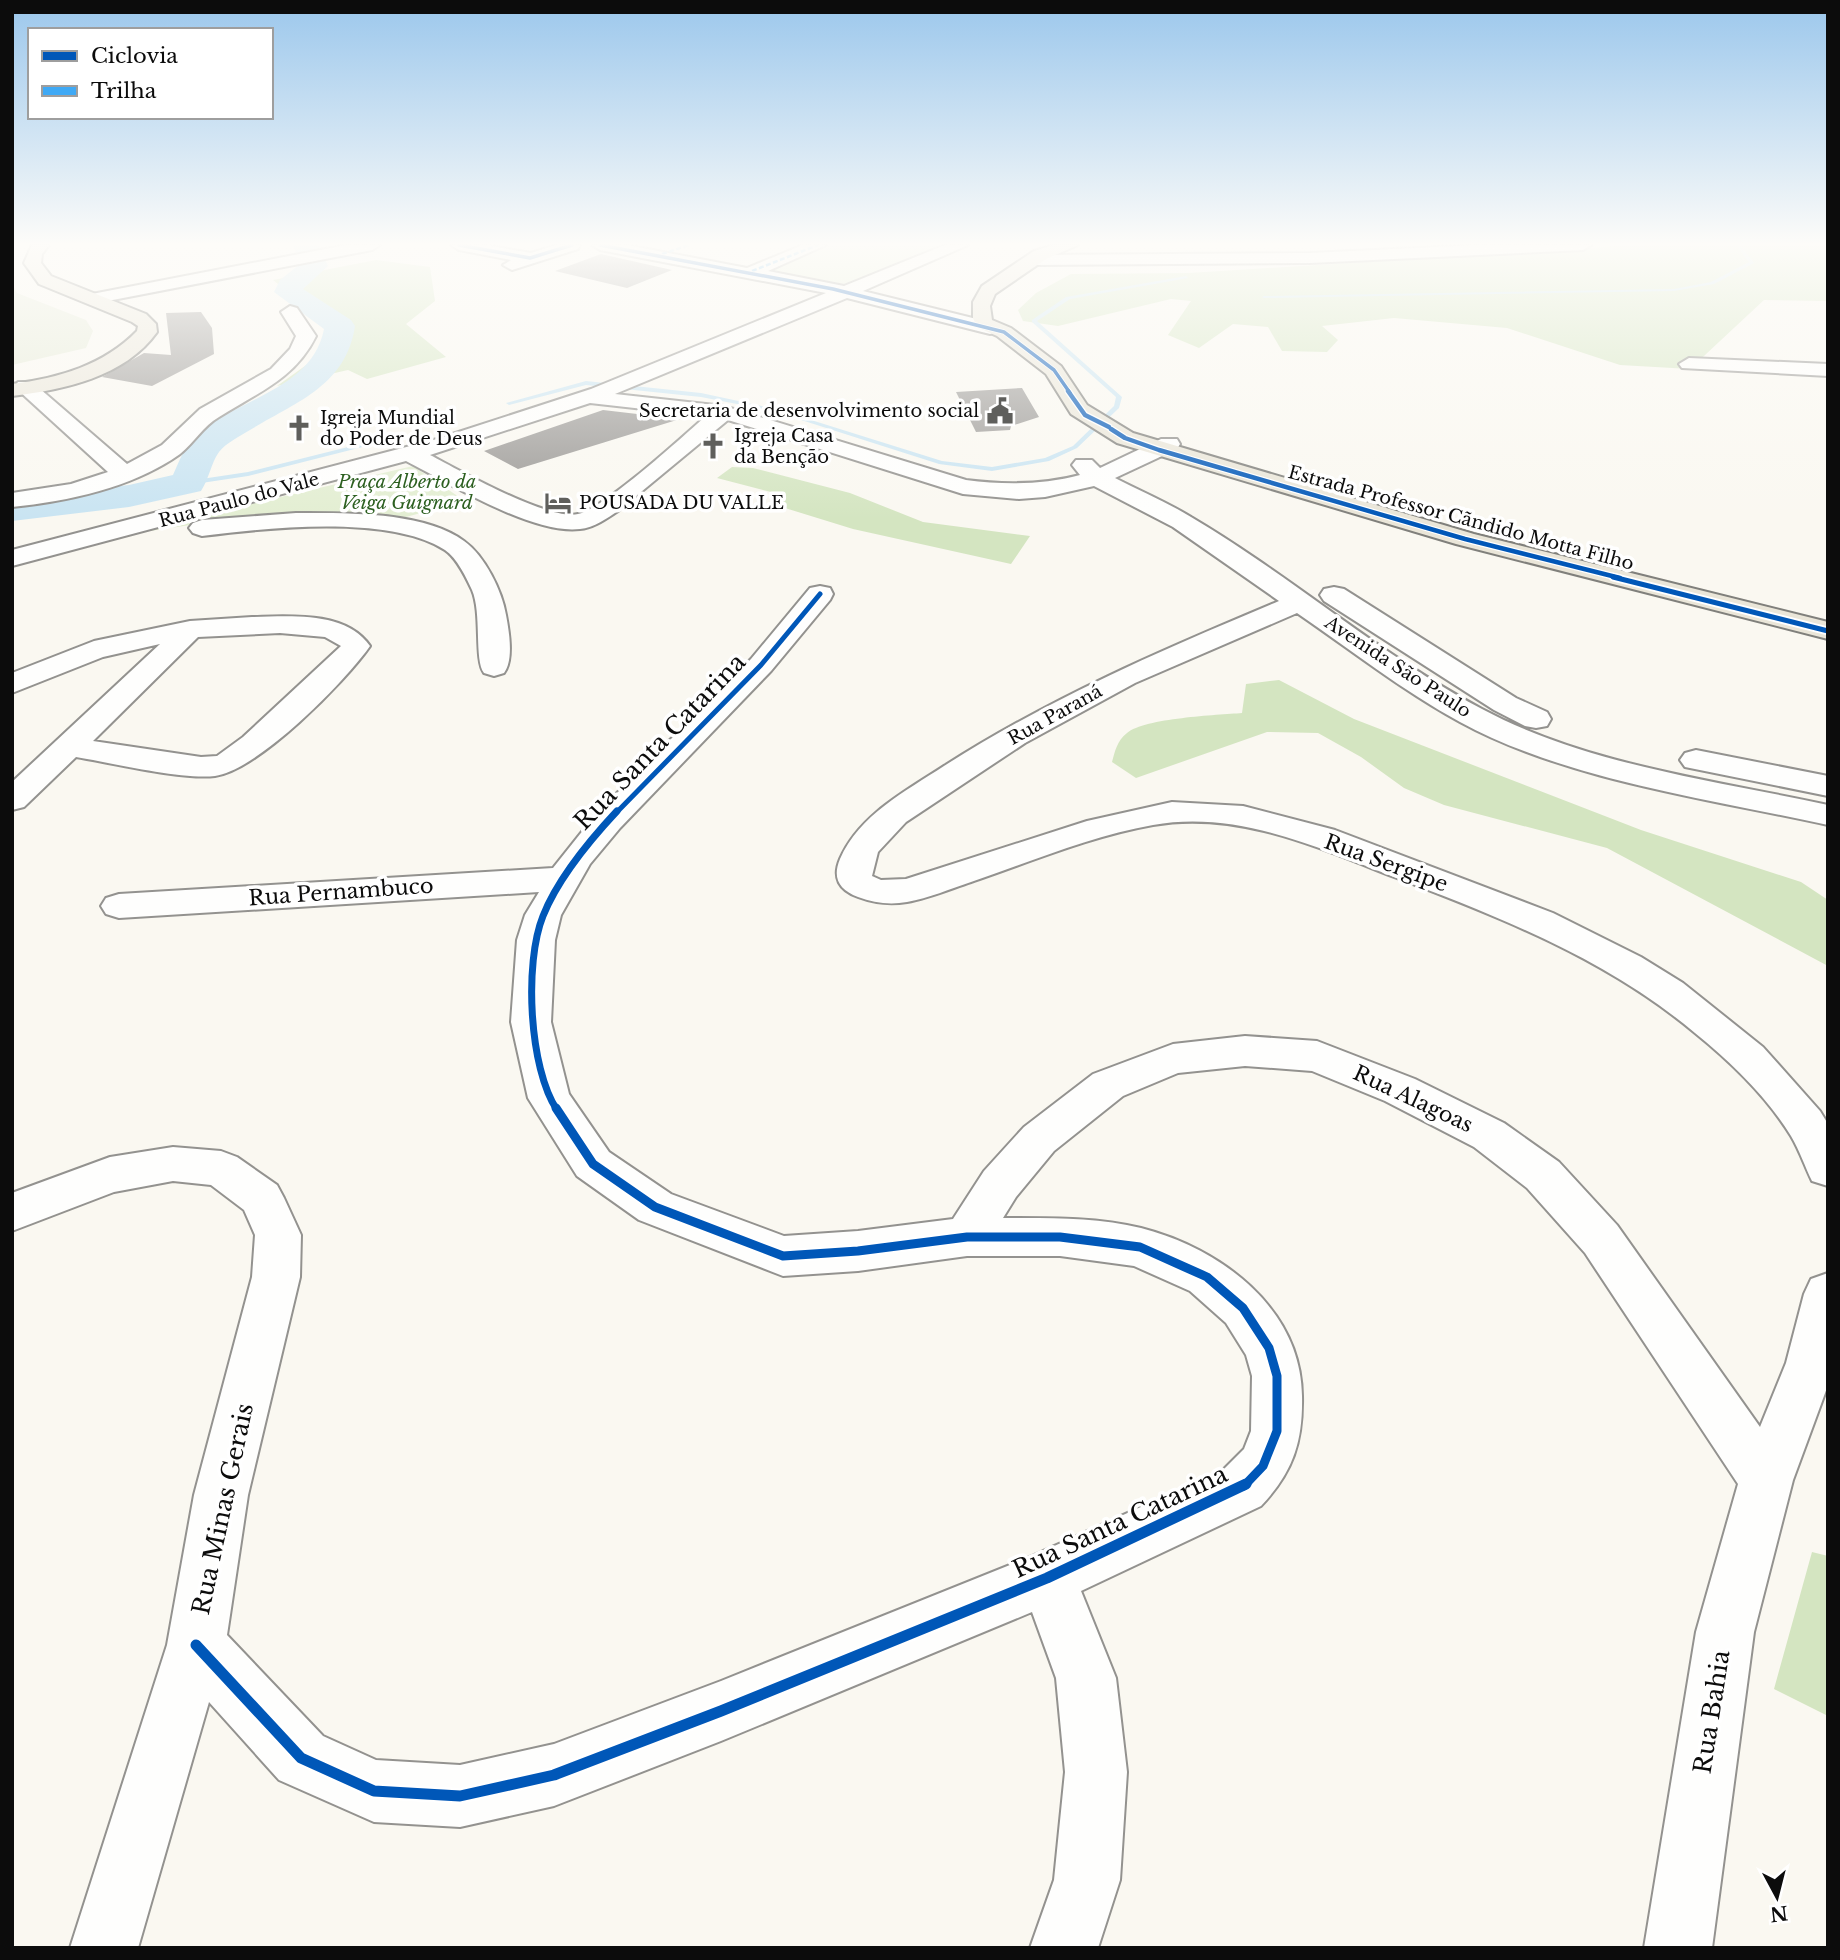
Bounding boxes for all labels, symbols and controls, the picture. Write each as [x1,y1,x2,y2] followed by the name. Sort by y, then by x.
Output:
[28,28,273,119] legend
[91,43,178,69] text: Ciclovia
[91,78,157,104] text: Trilha
[985,396,1015,426] public building icon: Secretaria de desenvolvimento social
[639,400,979,422] place label: Secretaria de desenvolvimento social
[320,407,483,450] place label: Igreja Mundial do Poder de Deus
[284,413,314,443] church icon: Igreja Mundial do Poder de Deus
[734,425,834,468] place label: Igreja Casa da Benção
[698,431,728,461] church icon: Igreja Casa da Benção
[1286,461,1636,575] street label: Estrada Professor Cãndido Motta Filho
[156,468,322,532] street label: Rua Paulo do Vale
[337,471,476,514] park label: Praça Alberto da Veiga Guignard
[543,488,573,518] hotel icon: POUSADA DU VALLE
[579,492,784,514] place label: POUSADA DU VALLE
[1320,611,1475,722] street label: Avenida São Paulo
[568,647,752,836] street label: Rua Santa Catarina
[1004,680,1106,750] street label: Rua Paraná
[1321,829,1451,897] street label: Rua Sergipe
[248,873,434,911] street label: Rua Pernambuco
[1349,1060,1477,1138] street label: Rua Alagoas
[186,1401,259,1617] street label: Rua Minas Gerais
[1008,1459,1232,1584] street label: Rua Santa Catarina
[1687,1647,1736,1776] street label: Rua Bahia
[1742,1862,1812,1932] north arrow
[1769,1901,1789,1926] text: N

